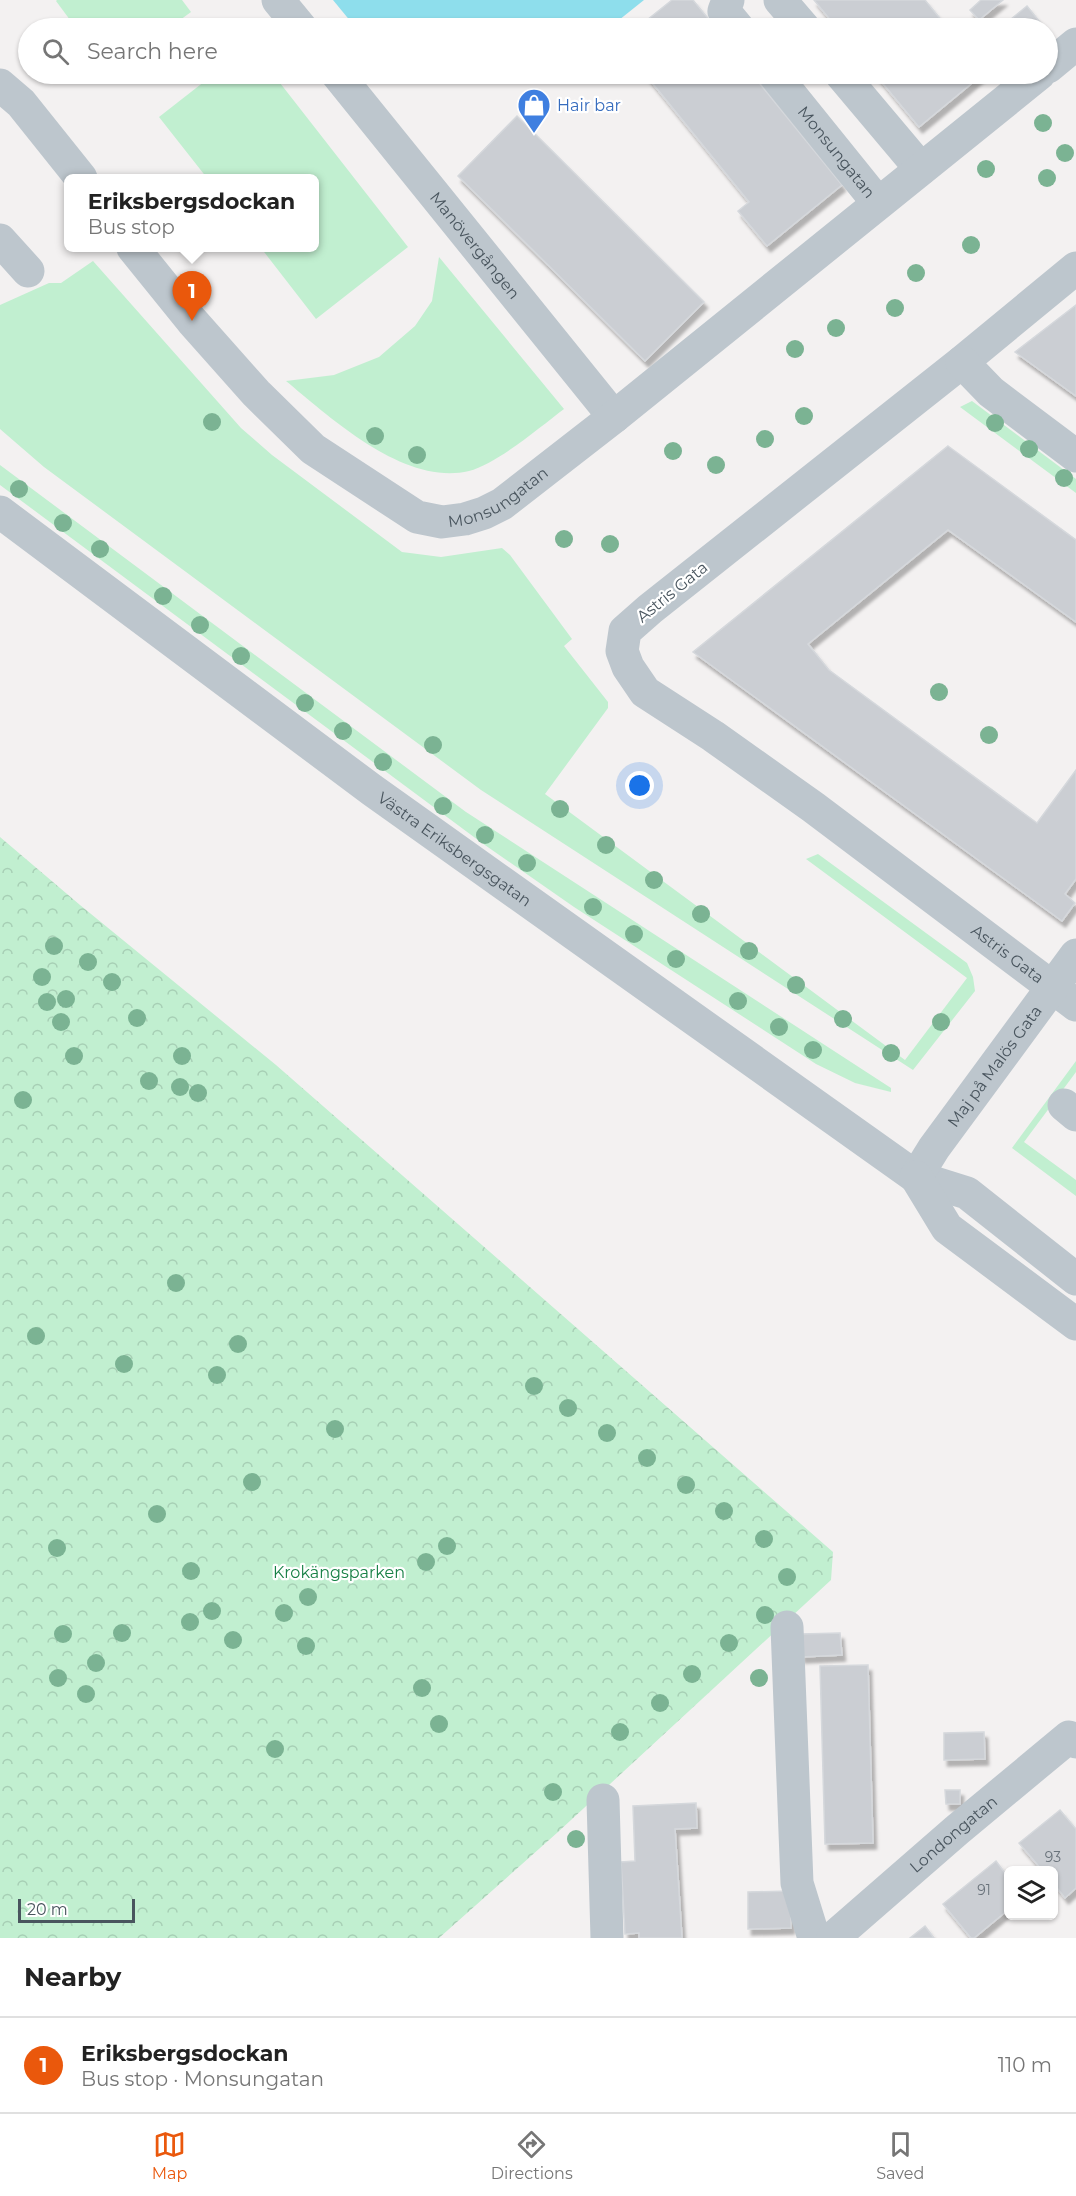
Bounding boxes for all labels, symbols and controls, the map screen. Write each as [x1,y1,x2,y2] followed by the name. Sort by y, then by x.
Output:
[18,18,1058,84] search box
[39,35,72,68] icon: search
[87,38,218,65] text: Search here
[516,87,552,134] shop icon: Hair bar
[557,96,621,115] place label: Hair bar
[794,102,879,202] street label: Monsungatan
[64,174,319,252] popup
[88,188,295,215] text: Eriksbergsdockan
[426,188,524,303] street label: Manövergången
[88,215,175,239] text: Bus stop
[172,272,212,321] pin: 1
[447,463,551,531] street label: Monsungatan
[633,558,711,626] street label: Astris Gata
[625,771,654,800] your location
[374,788,535,910] street label: Västra Eriksbergsgatan
[968,920,1048,987] street label: Astris Gata
[943,1001,1045,1131] street label: Maj på Malös Gata
[273,1563,405,1582] park label: Krokängsparken
[906,1791,1001,1876] street label: Londongatan
[1045,1848,1061,1866] house number: 93
[1004,1866,1058,1920] map controls
[1004,1866,1058,1920] button: layers
[977,1881,991,1899] house number: 91
[18,1896,135,1924] scale bar
[27,1900,68,1919] text: 20 m
[24,1961,121,1993] text: Nearby
[81,2040,288,2067] text: Eriksbergsdockan
[40,2053,47,2077] text: 1
[998,2053,1052,2077] text: 110 m
[81,2067,324,2091] text: Bus stop · Monsungatan
[152,2128,187,2183] tab: Map
[491,2128,573,2183] tab: Directions
[876,2128,924,2183] tab: Saved

